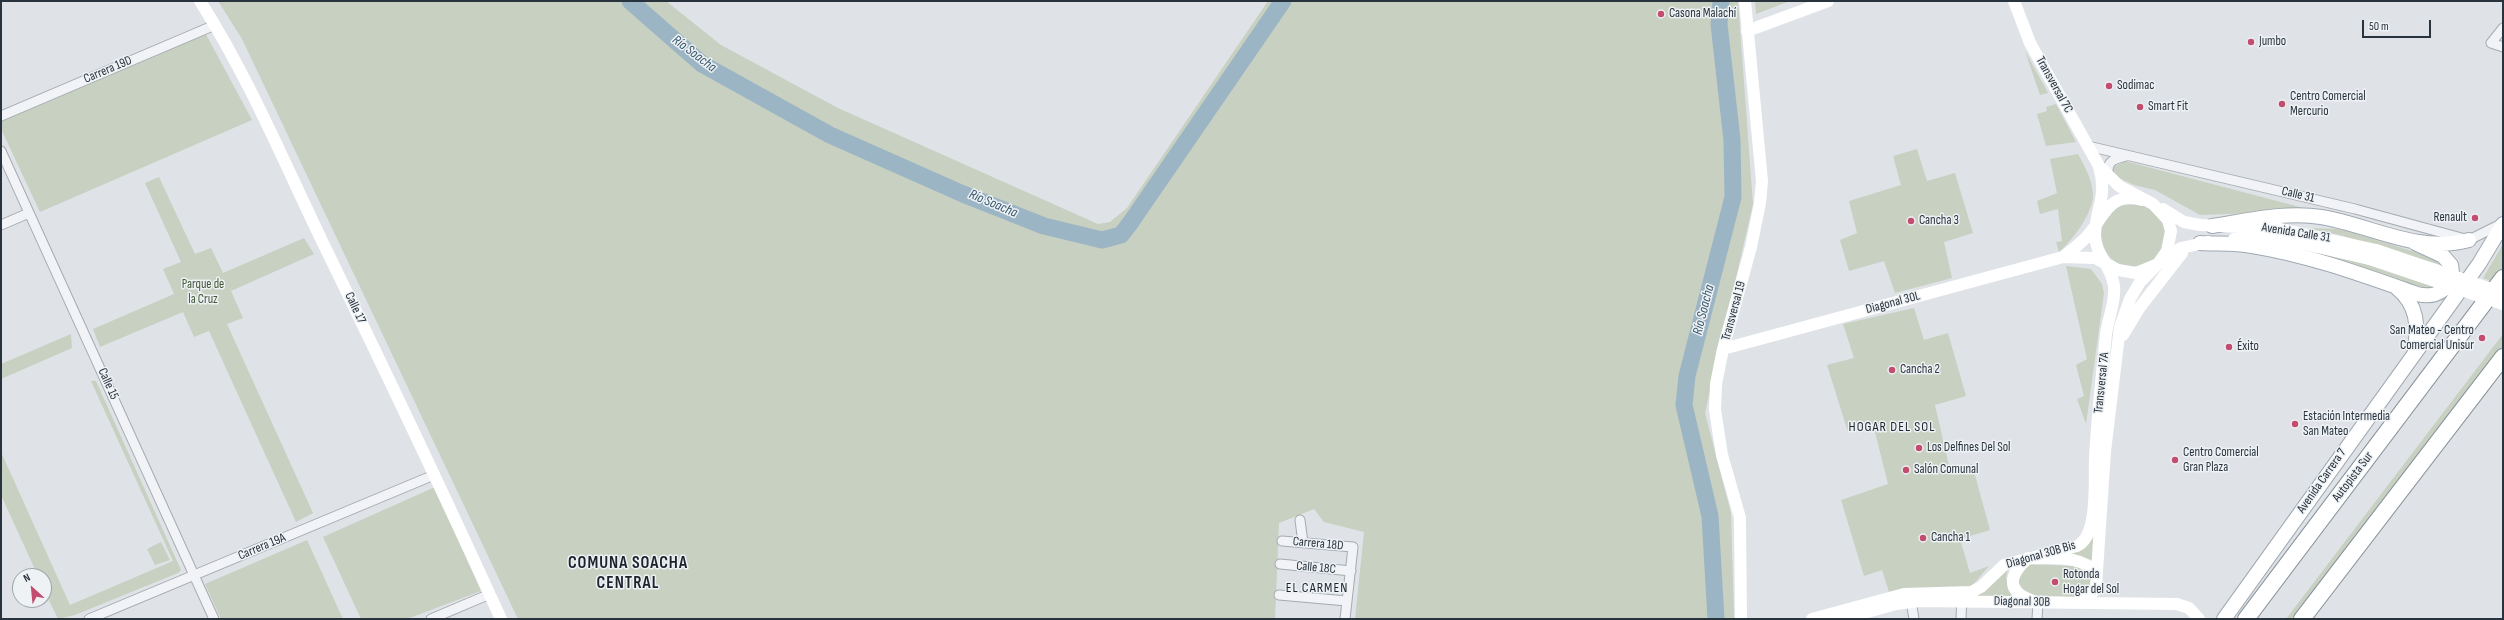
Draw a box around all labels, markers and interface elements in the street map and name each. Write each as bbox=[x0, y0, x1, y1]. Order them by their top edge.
place label: Casona Malachí bbox=[1669, 6, 1736, 22]
marker: Casona Malachí bbox=[1656, 9, 1666, 19]
scale bar bbox=[2364, 12, 2433, 38]
text: 50 m bbox=[2369, 19, 2389, 34]
water label: Río Soacha bbox=[669, 32, 719, 76]
place label: Jumbo bbox=[2259, 34, 2286, 50]
marker: Jumbo bbox=[2246, 37, 2256, 47]
street label: Carrera 19D bbox=[82, 53, 134, 87]
street label: Transversal 7C bbox=[2032, 54, 2076, 116]
place label: Sodimac bbox=[2117, 78, 2154, 94]
marker: Sodimac bbox=[2104, 81, 2114, 91]
place label: Centro Comercial Mercurio bbox=[2290, 89, 2366, 120]
place label: Smart Fit bbox=[2148, 99, 2188, 115]
marker: Centro Comercial Mercurio bbox=[2277, 99, 2287, 109]
marker: Smart Fit bbox=[2135, 102, 2145, 112]
street label: Calle 31 bbox=[2280, 184, 2316, 206]
water label: Río Soacha bbox=[966, 186, 1020, 222]
place label: Renault bbox=[2434, 210, 2467, 226]
place label: Cancha 3 bbox=[1919, 213, 1959, 229]
marker: Renault bbox=[2470, 213, 2480, 223]
marker: Cancha 3 bbox=[1906, 216, 1916, 226]
street label: Avenida Calle 31 bbox=[2261, 220, 2331, 246]
park label: Parque de la Cruz bbox=[182, 277, 224, 308]
street label: Transversal 19 bbox=[1719, 279, 1749, 343]
water label: Río Soacha bbox=[1690, 283, 1718, 337]
street label: Diagonal 30L bbox=[1864, 288, 1922, 318]
street label: Calle 17 bbox=[341, 290, 369, 326]
place label: San Mateo - Centro Comercial Unisur bbox=[2390, 323, 2474, 354]
marker: San Mateo - Centro Comercial Unisur bbox=[2477, 333, 2487, 343]
place label: Éxito bbox=[2237, 339, 2259, 355]
marker: Éxito bbox=[2224, 342, 2234, 352]
street label: Transversal 7A bbox=[2091, 352, 2113, 414]
place label: Cancha 2 bbox=[1900, 362, 1940, 378]
marker: Cancha 2 bbox=[1887, 365, 1897, 375]
street label: Calle 15 bbox=[94, 366, 122, 402]
place label: Estación Intermedia San Mateo bbox=[2303, 409, 2390, 440]
district label: HOGAR DEL SOL bbox=[1849, 419, 1935, 435]
marker: Estación Intermedia San Mateo bbox=[2290, 419, 2300, 429]
place label: Los Delfines Del Sol bbox=[1927, 440, 2011, 456]
marker: Los Delfines Del Sol bbox=[1914, 443, 1924, 453]
place label: Centro Comercial Gran Plaza bbox=[2183, 445, 2259, 476]
street label: Avenida Carrera 7 bbox=[2294, 446, 2350, 516]
street label: Autopista Sur bbox=[2329, 449, 2377, 505]
marker: Centro Comercial Gran Plaza bbox=[2170, 455, 2180, 465]
place label: Salón Comunal bbox=[1914, 462, 1978, 478]
marker: Salón Comunal bbox=[1901, 465, 1911, 475]
street label: Carrera 19A bbox=[236, 530, 288, 564]
place label: Cancha 1 bbox=[1931, 530, 1970, 546]
marker: Cancha 1 bbox=[1918, 533, 1928, 543]
street label: Carrera 18D bbox=[1292, 534, 1344, 554]
street label: Diagonal 30B Bis bbox=[2005, 538, 2077, 572]
district label: COMUNA SOACHA CENTRAL bbox=[568, 554, 688, 594]
street label: Calle 18C bbox=[1296, 558, 1336, 578]
place label: Rotonda Hogar del Sol bbox=[2063, 567, 2119, 598]
north arrow bbox=[12, 568, 52, 608]
text: N bbox=[21, 571, 32, 585]
marker: Rotonda Hogar del Sol bbox=[2050, 577, 2060, 587]
district label: EL CARMEN bbox=[1286, 580, 1348, 596]
street label: Diagonal 30B bbox=[1994, 594, 2050, 610]

